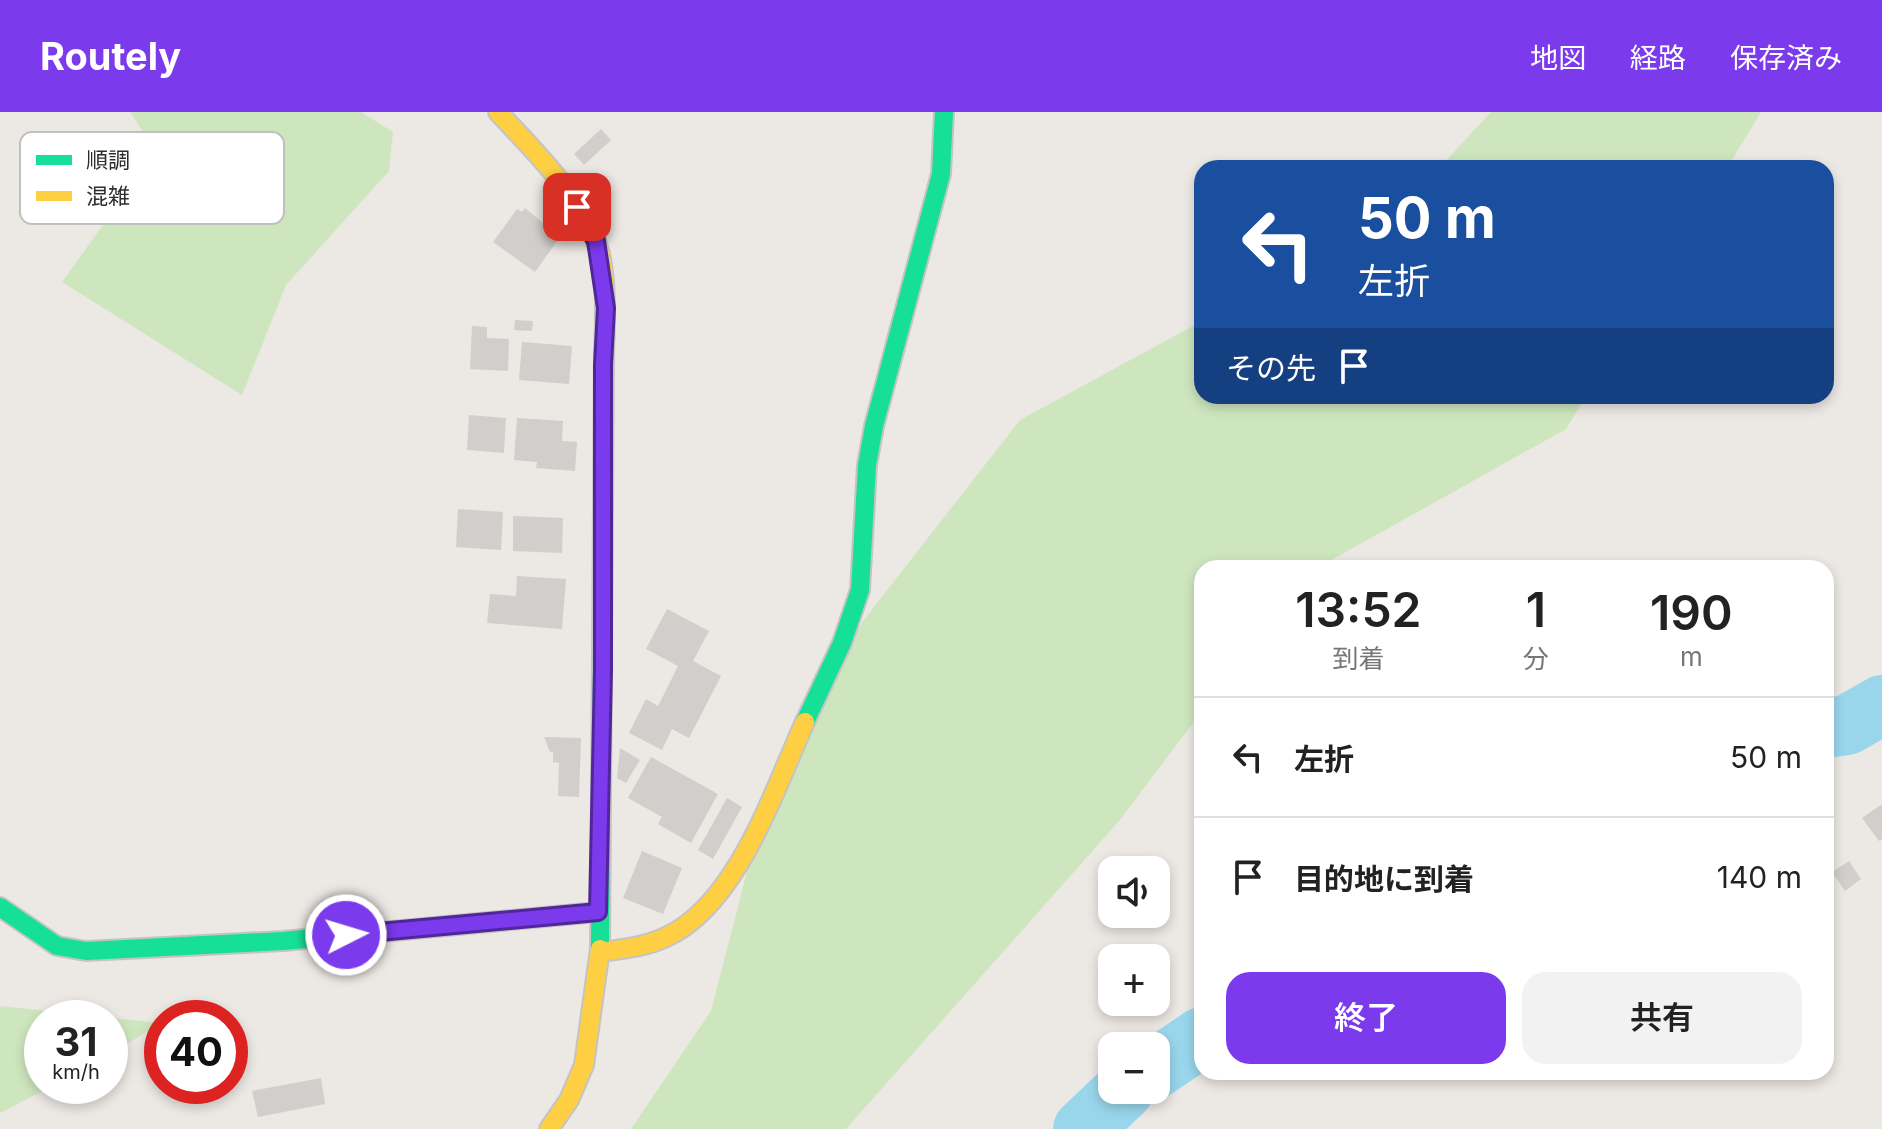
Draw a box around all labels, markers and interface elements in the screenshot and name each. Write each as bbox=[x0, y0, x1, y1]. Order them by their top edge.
text: Routely bbox=[40, 33, 181, 79]
text: 地図 bbox=[1530, 41, 1586, 75]
text: 経路 bbox=[1630, 41, 1686, 75]
text: 保存済み bbox=[1730, 41, 1842, 75]
legend bbox=[20, 132, 284, 224]
text: 順調 bbox=[86, 147, 130, 173]
pin bbox=[543, 173, 611, 241]
text: 混雑 bbox=[86, 183, 130, 209]
text: 50 m bbox=[1358, 184, 1496, 252]
icon: arrive bbox=[555, 185, 599, 229]
icon: left bbox=[1226, 192, 1330, 296]
text: 左折 bbox=[1358, 259, 1430, 303]
icon: arrive bbox=[1332, 344, 1376, 388]
text: その先 bbox=[1226, 350, 1316, 386]
text: 13:52 bbox=[1295, 580, 1422, 639]
text: 1 bbox=[1526, 580, 1546, 639]
text: 190 bbox=[1650, 583, 1733, 642]
text: m bbox=[1680, 641, 1703, 672]
text: 到着 bbox=[1332, 643, 1384, 674]
text: 分 bbox=[1523, 643, 1549, 674]
icon: left bbox=[1226, 735, 1270, 779]
text: 50 m bbox=[1730, 739, 1802, 775]
text: 左折 bbox=[1294, 741, 1354, 777]
icon: arrive bbox=[1226, 855, 1270, 899]
map controls bbox=[1098, 856, 1170, 1104]
button: sound bbox=[1098, 856, 1170, 928]
text: 140 m bbox=[1717, 859, 1802, 895]
text: 目的地に到着 bbox=[1294, 861, 1474, 897]
position arrow bbox=[304, 893, 388, 977]
button: + bbox=[1098, 944, 1170, 1016]
button: 終了 bbox=[1226, 972, 1506, 1064]
button: 共有 bbox=[1522, 972, 1802, 1064]
speed limit sign: 40 bbox=[144, 1000, 248, 1104]
text: 31 bbox=[54, 1017, 98, 1066]
button: − bbox=[1098, 1032, 1170, 1104]
text: km/h bbox=[52, 1060, 100, 1084]

